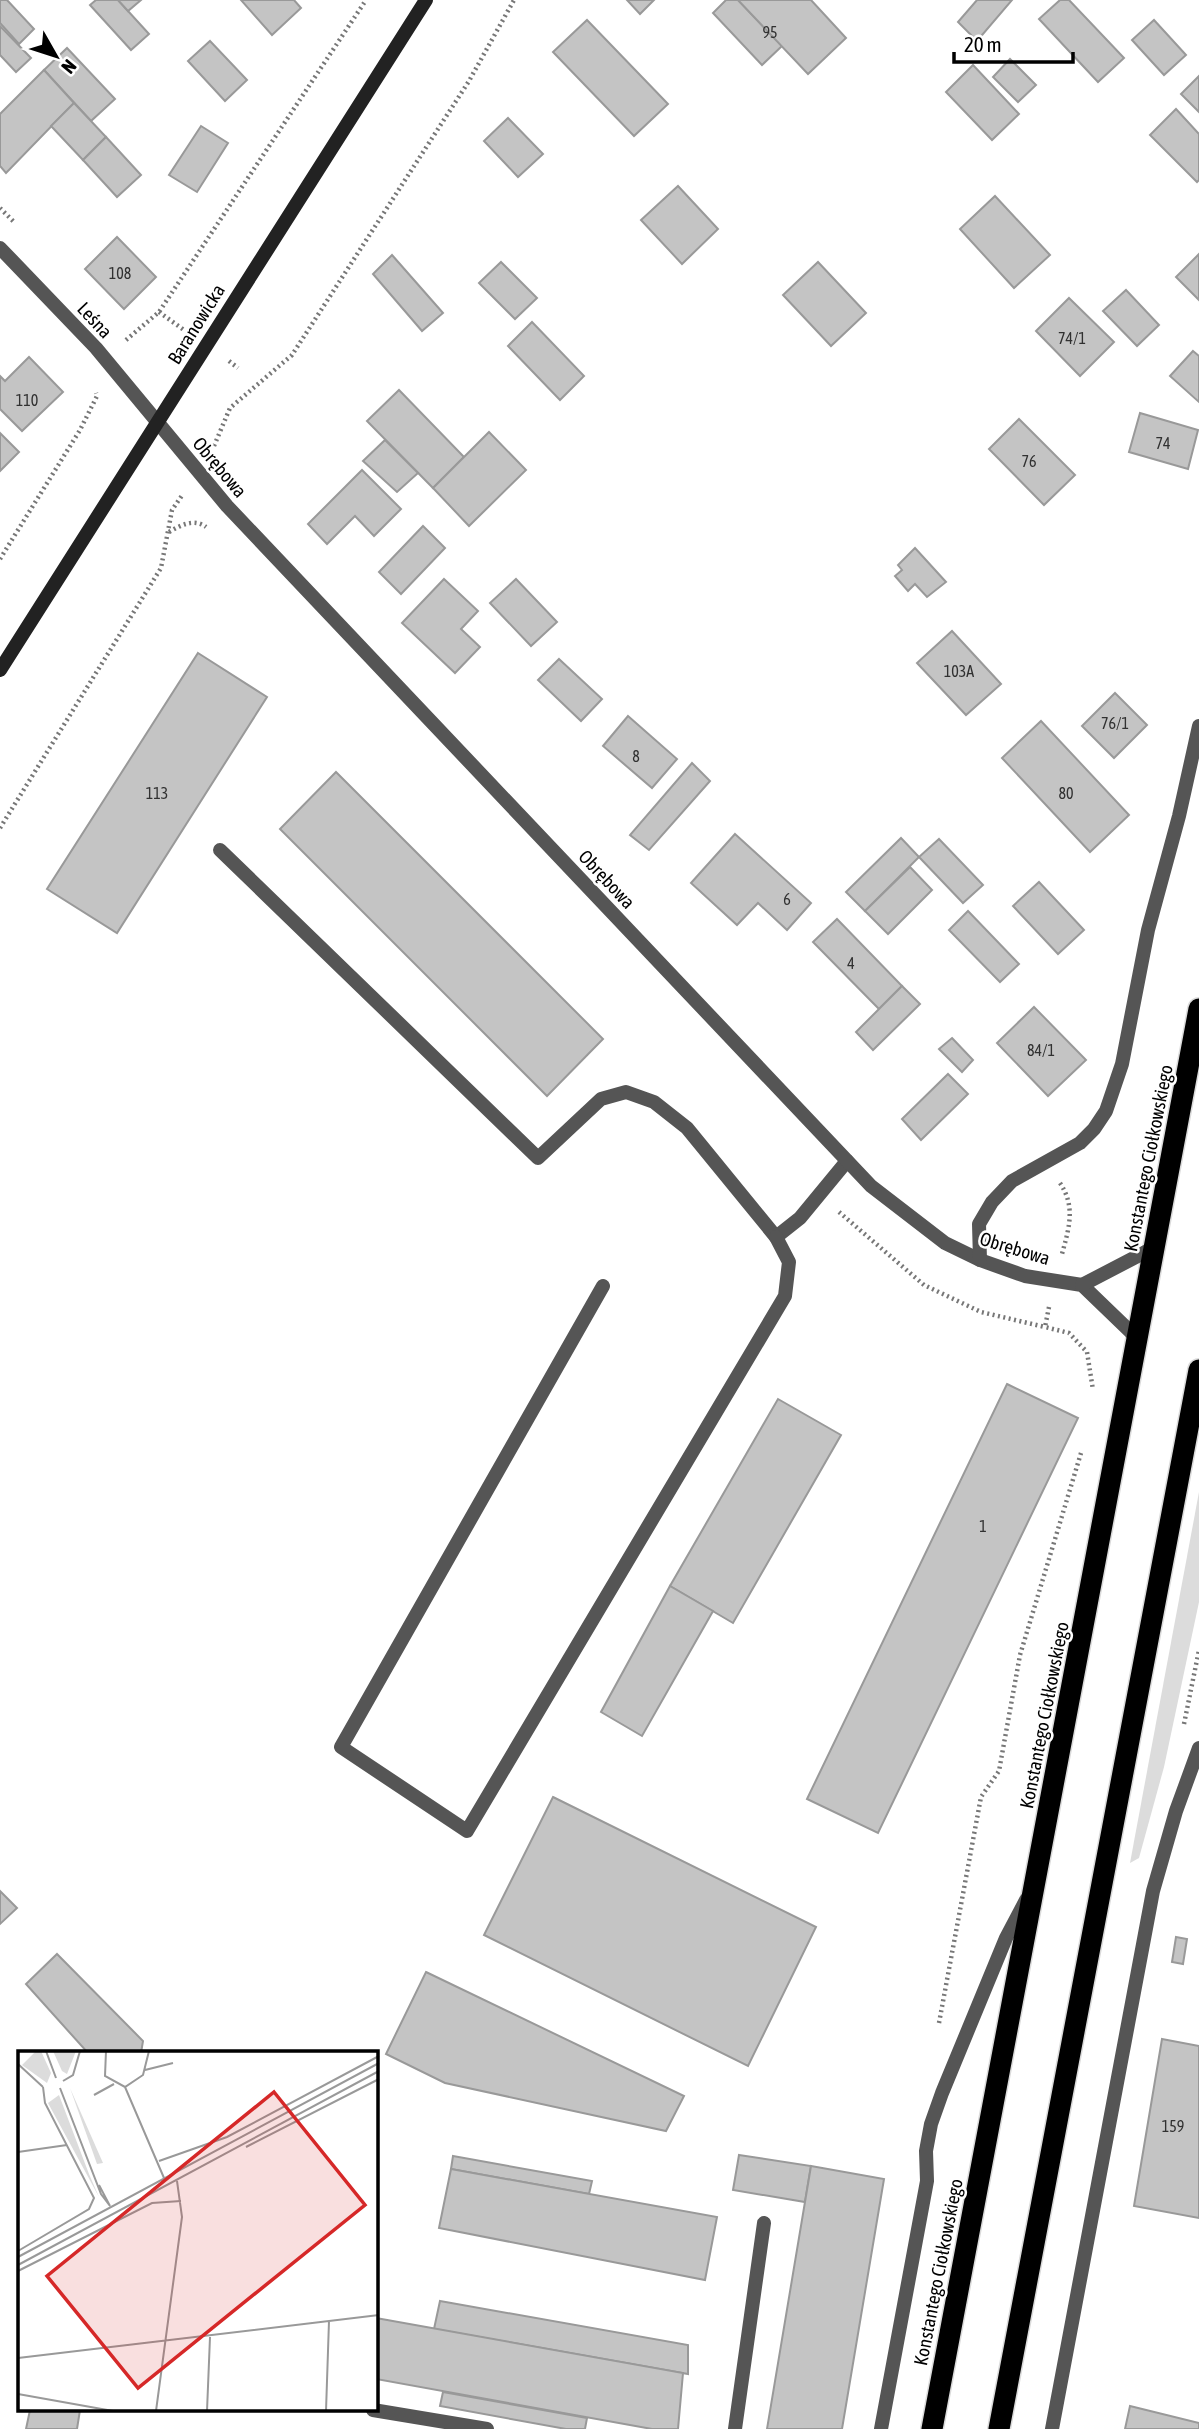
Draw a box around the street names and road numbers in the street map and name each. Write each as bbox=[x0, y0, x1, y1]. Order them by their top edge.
street label: Baranowicka bbox=[163, 280, 229, 368]
street label: Leśna bbox=[73, 298, 117, 342]
street label: Obrębowa bbox=[188, 432, 252, 502]
street label: Obrębowa bbox=[574, 845, 640, 913]
street label: Konstantego Ciołkowskiego bbox=[1119, 1063, 1177, 1253]
street label: Obrębowa bbox=[977, 1227, 1053, 1269]
street label: Konstantego Ciołkowskiego bbox=[1015, 1620, 1073, 1810]
street label: Konstantego Ciołkowskiego bbox=[909, 2177, 967, 2367]

